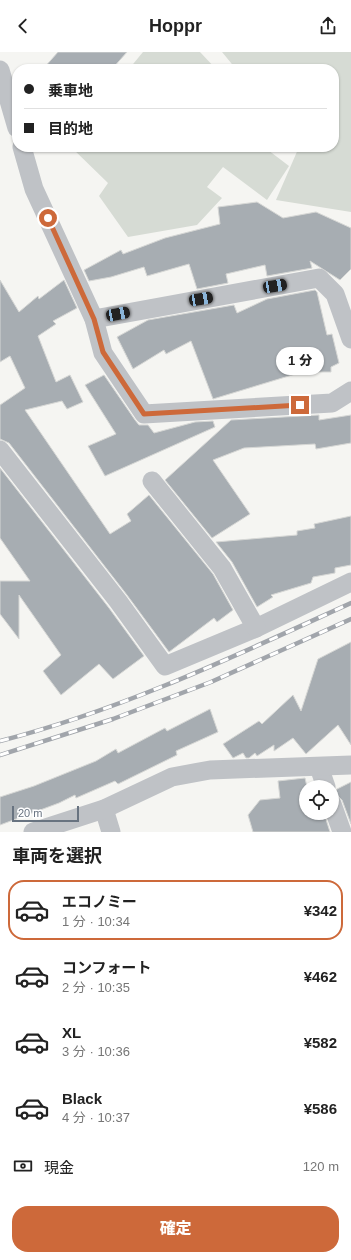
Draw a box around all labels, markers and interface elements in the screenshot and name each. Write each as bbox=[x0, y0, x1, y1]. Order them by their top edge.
icon: back bbox=[12, 15, 34, 37]
icon: share bbox=[317, 15, 339, 37]
text: Hoppr bbox=[149, 16, 202, 36]
text: 乗車地 bbox=[48, 82, 93, 99]
text: 目的地 bbox=[48, 120, 93, 137]
route start bbox=[39, 209, 57, 227]
car bbox=[262, 278, 288, 294]
car bbox=[188, 291, 214, 307]
car bbox=[105, 306, 131, 322]
callout: 1 分 bbox=[276, 347, 324, 375]
text: 1 分 bbox=[288, 353, 312, 368]
route end bbox=[291, 396, 309, 414]
map controls bbox=[299, 780, 339, 820]
button: locate bbox=[299, 780, 339, 820]
scale bar bbox=[12, 804, 79, 823]
text: 20 m bbox=[18, 807, 42, 819]
text: 車両を選択 bbox=[12, 846, 102, 866]
icon: car bbox=[14, 892, 50, 928]
text: エコノミー bbox=[62, 893, 137, 910]
text: ¥342 bbox=[304, 902, 337, 919]
text: 1 分 · 10:34 bbox=[62, 914, 130, 929]
icon: car bbox=[14, 958, 50, 994]
text: コンフォート bbox=[62, 959, 152, 976]
text: ¥462 bbox=[304, 968, 337, 985]
text: 2 分 · 10:35 bbox=[62, 980, 130, 995]
icon: car bbox=[14, 1024, 50, 1060]
text: XL bbox=[62, 1024, 81, 1041]
text: ¥582 bbox=[304, 1034, 337, 1051]
text: 3 分 · 10:36 bbox=[62, 1044, 130, 1059]
icon: car bbox=[14, 1090, 50, 1126]
text: Black bbox=[62, 1090, 102, 1107]
text: ¥586 bbox=[304, 1100, 337, 1117]
text: 4 分 · 10:37 bbox=[62, 1110, 130, 1125]
icon: cash bbox=[12, 1155, 34, 1177]
text: 現金 bbox=[44, 1159, 74, 1176]
text: 120 m bbox=[303, 1159, 339, 1174]
button: 確定 bbox=[12, 1206, 339, 1252]

